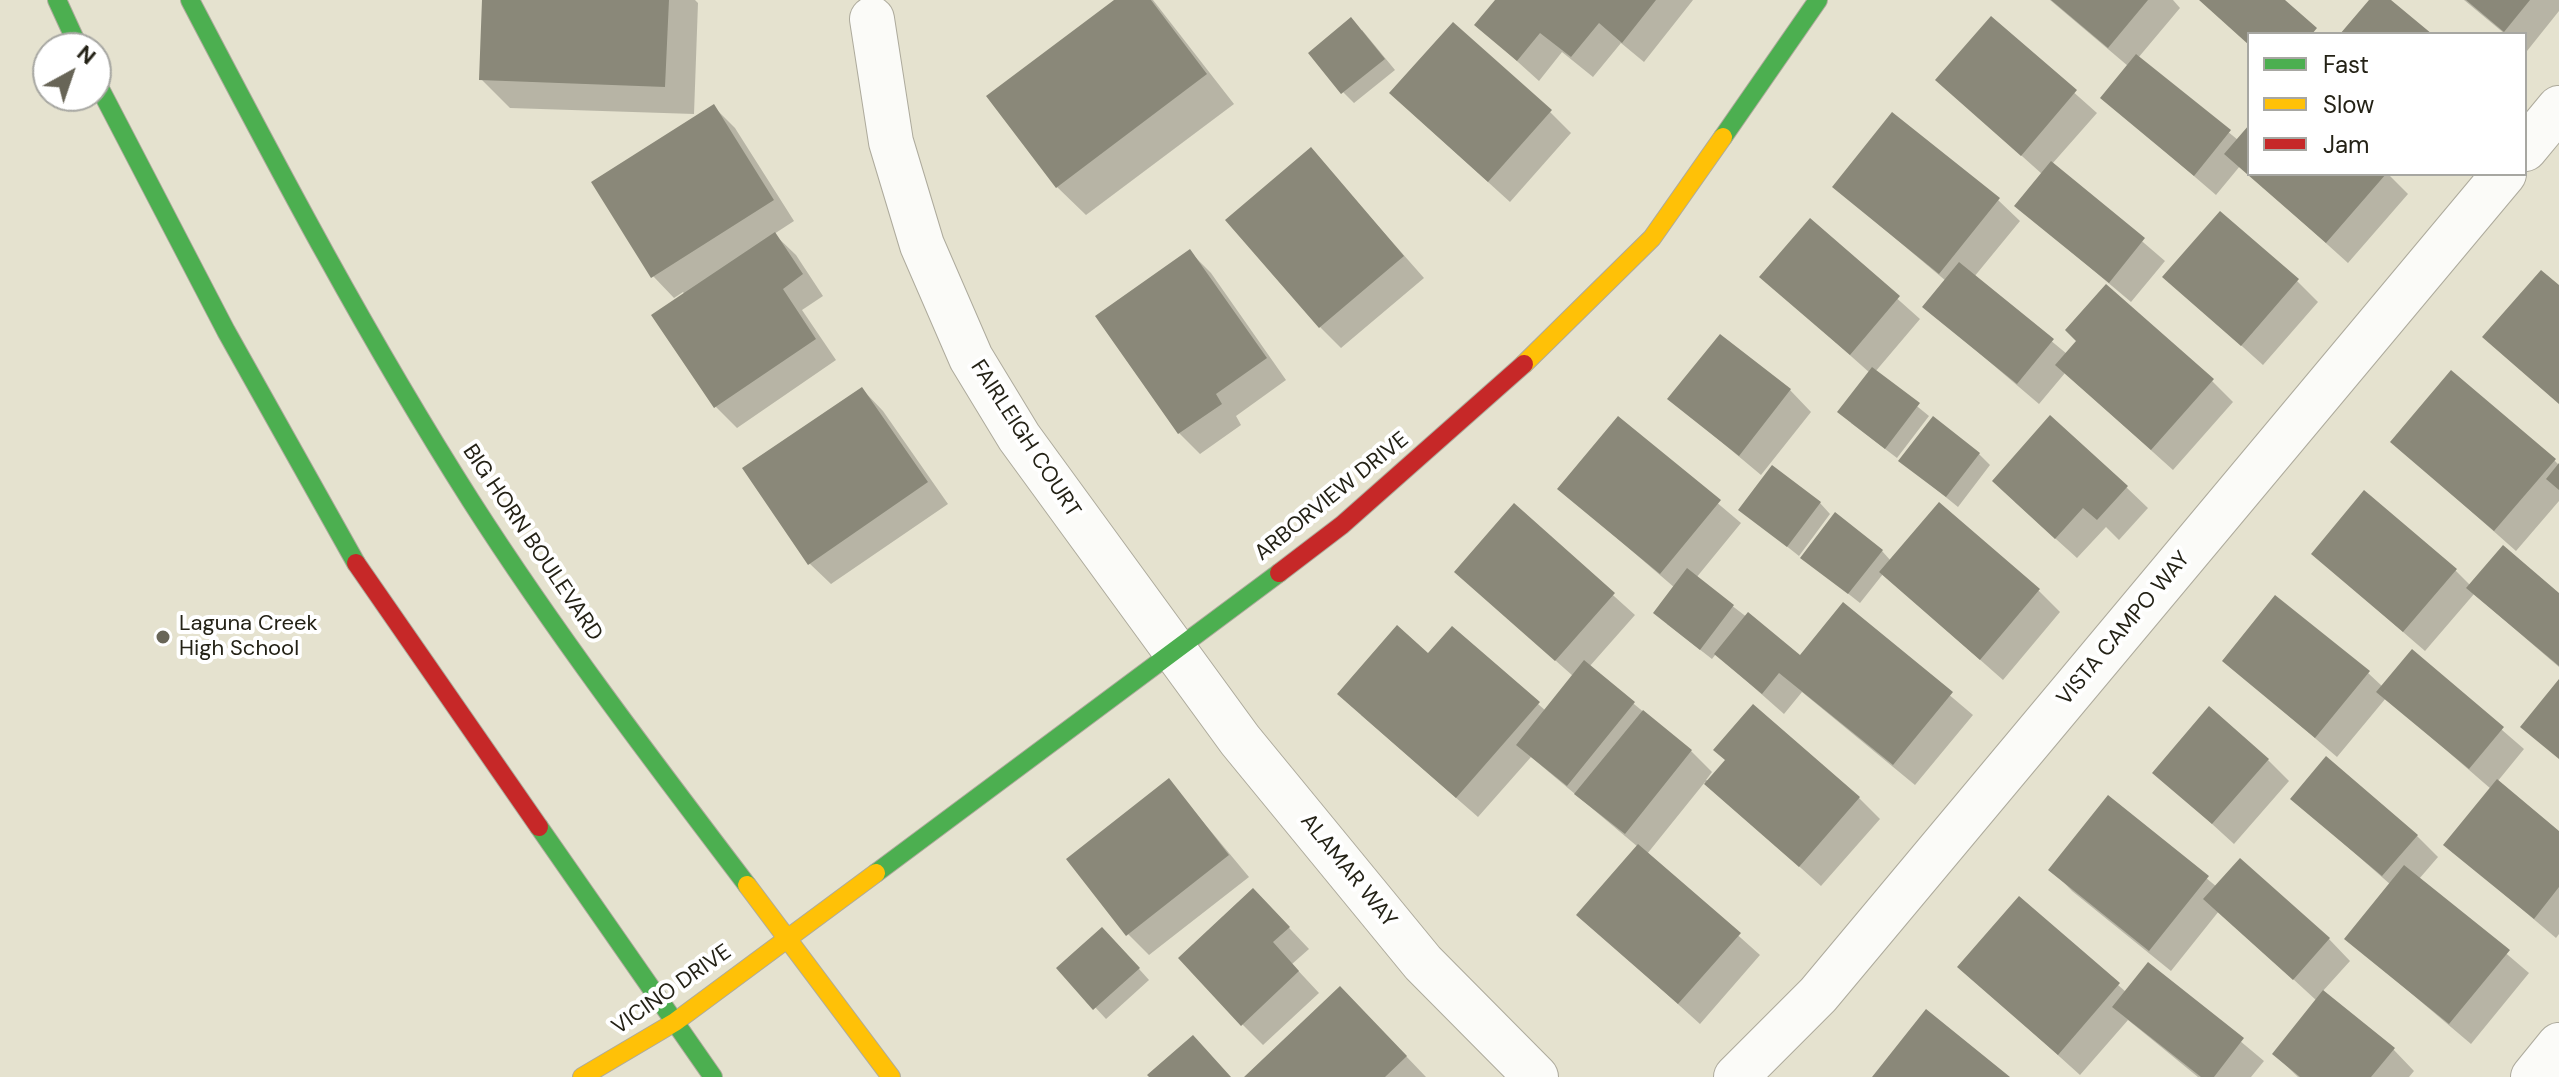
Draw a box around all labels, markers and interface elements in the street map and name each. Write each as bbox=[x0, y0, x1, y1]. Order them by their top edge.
north arrow bbox=[32, 32, 112, 112]
legend bbox=[2247, 32, 2527, 176]
text: N bbox=[71, 38, 102, 71]
text: Fast bbox=[2323, 49, 2369, 80]
text: Slow bbox=[2323, 89, 2374, 120]
text: Jam bbox=[2323, 129, 2369, 160]
street label: FAIRLEIGH COURT bbox=[964, 355, 1086, 523]
street label: ARBORVIEW DRIVE bbox=[1250, 427, 1414, 567]
street label: BIG HORN BOULEVARD bbox=[456, 440, 608, 646]
street label: VISTA CAMPO WAY bbox=[2052, 547, 2196, 711]
place label: Laguna Creek High School bbox=[179, 611, 317, 662]
marker: Laguna Creek High School bbox=[154, 628, 172, 646]
street label: ALAMAR WAY bbox=[1294, 809, 1402, 933]
street label: VICINO DRIVE bbox=[607, 939, 737, 1041]

